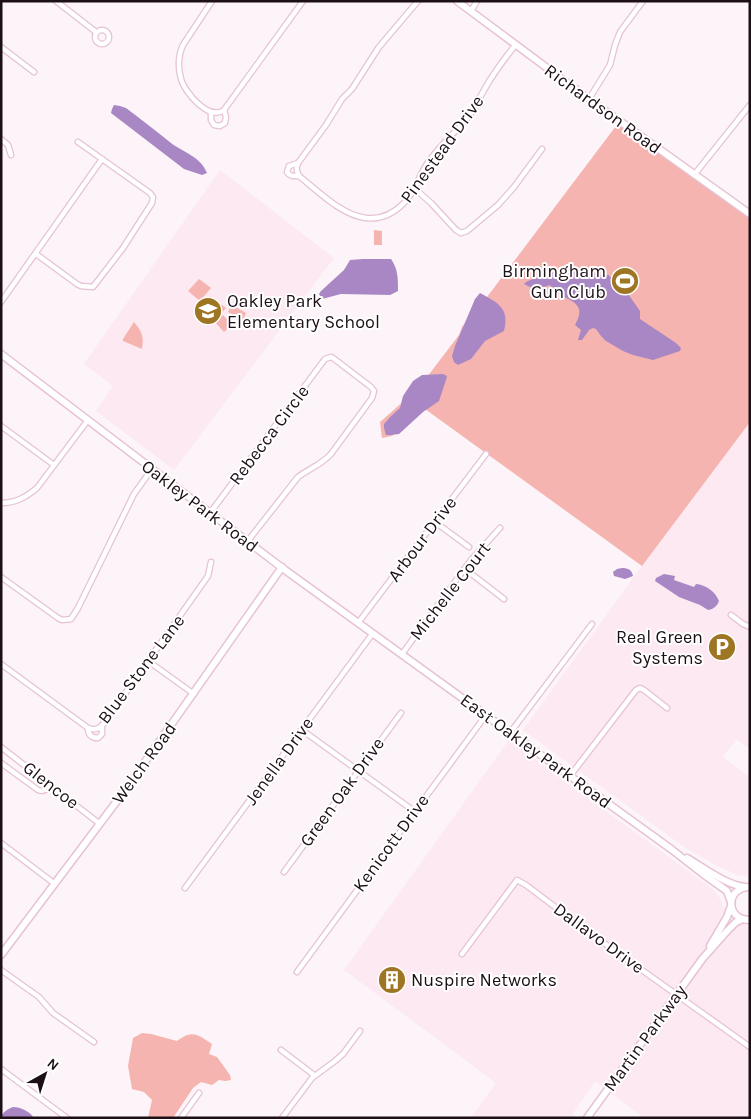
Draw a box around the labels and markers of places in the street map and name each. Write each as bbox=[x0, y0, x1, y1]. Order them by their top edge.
place label: Birmingham Gun Club bbox=[502, 260, 606, 303]
sports icon: Birmingham Gun Club bbox=[610, 266, 640, 296]
place label: Oakley Park Elementary School bbox=[227, 290, 380, 333]
school or university icon: Oakley Park Elementary School bbox=[193, 296, 223, 326]
place label: Real Green Systems bbox=[616, 626, 703, 669]
parking icon: Real Green Systems bbox=[707, 632, 737, 662]
building icon: Nuspire Networks bbox=[377, 965, 407, 995]
place label: Nuspire Networks bbox=[411, 969, 557, 991]

